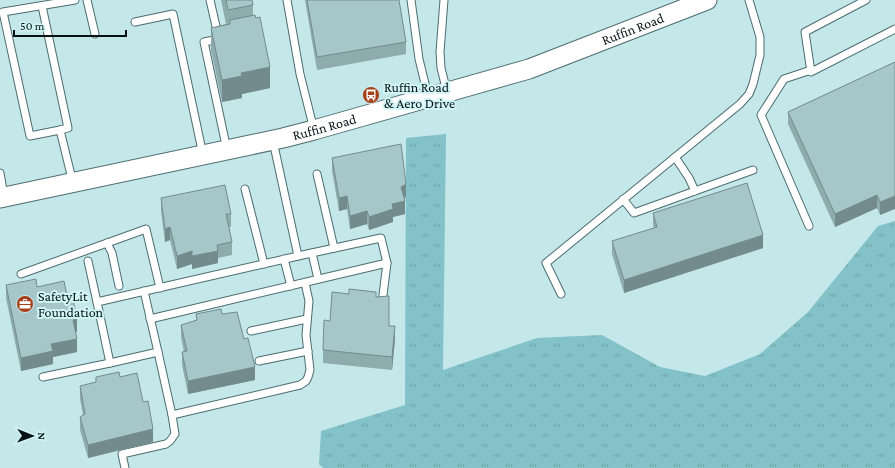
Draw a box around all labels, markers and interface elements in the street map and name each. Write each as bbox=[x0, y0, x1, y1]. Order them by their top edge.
street label: Ruffin Road bbox=[599, 9, 667, 48]
scale bar bbox=[14, 12, 126, 38]
text: 50 m bbox=[20, 19, 45, 33]
place label: Ruffin Road & Aero Drive bbox=[384, 79, 455, 111]
bus stop icon: Ruffin Road & Aero Drive bbox=[361, 85, 381, 105]
street label: Ruffin Road bbox=[291, 110, 358, 143]
place label: SafetyLit Foundation bbox=[38, 288, 104, 320]
office icon: SafetyLit Foundation bbox=[15, 294, 35, 314]
north arrow bbox=[12, 416, 52, 456]
text: N bbox=[36, 432, 48, 441]

